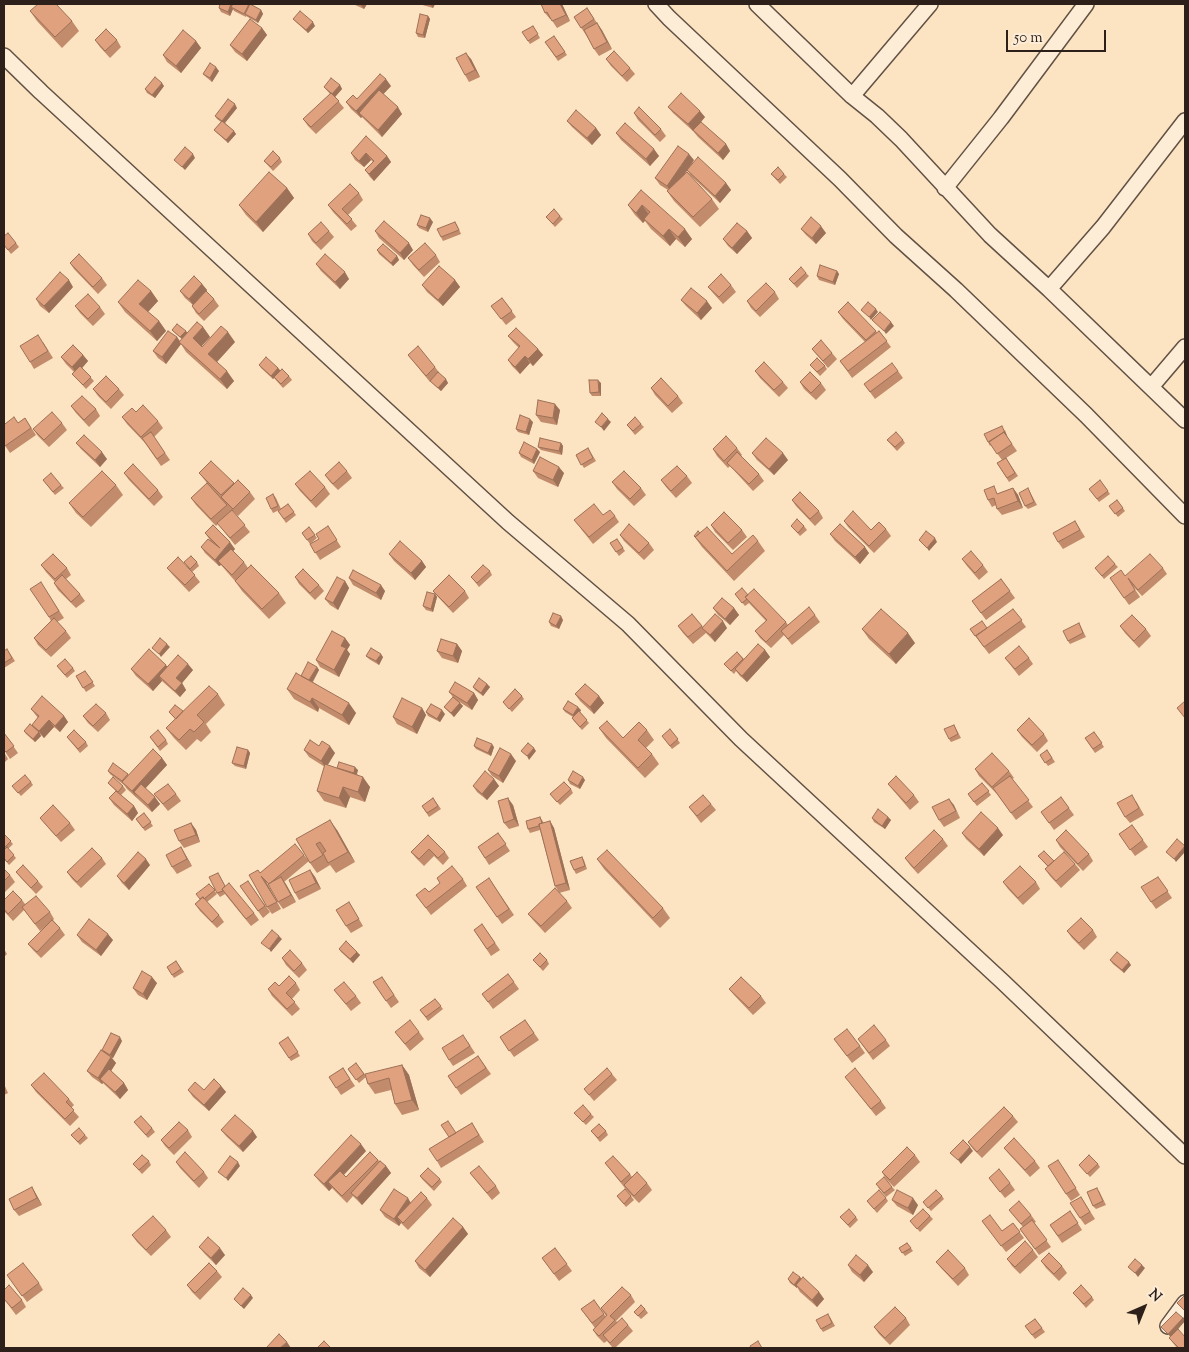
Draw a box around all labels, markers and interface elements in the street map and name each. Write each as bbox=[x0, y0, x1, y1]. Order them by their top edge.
scale bar bbox=[1009, 20, 1109, 52]
text: 50 m bbox=[1014, 28, 1043, 49]
north arrow bbox=[1119, 1282, 1169, 1332]
text: N bbox=[1143, 1285, 1165, 1307]

